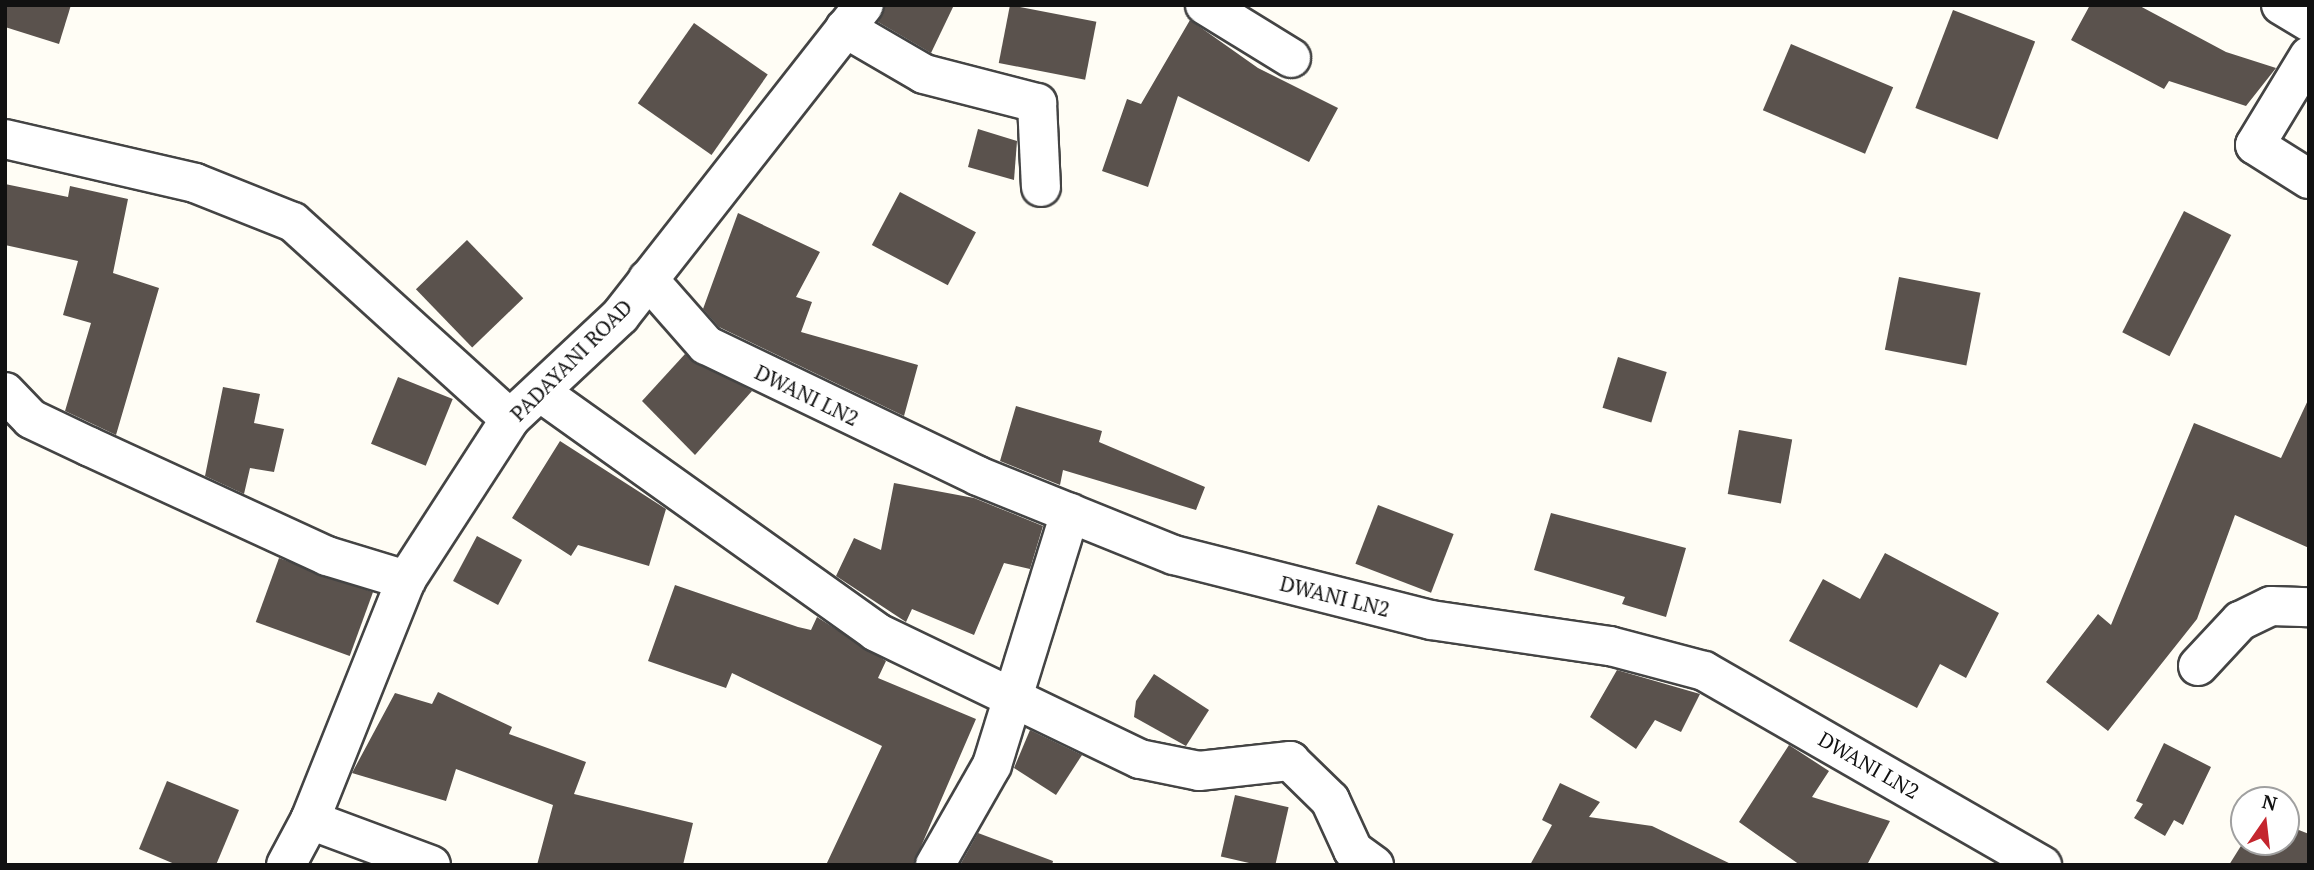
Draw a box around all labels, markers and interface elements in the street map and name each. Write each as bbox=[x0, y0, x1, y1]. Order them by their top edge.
street label: PADAYANI ROAD bbox=[505, 294, 637, 426]
street label: DWANI LN2 bbox=[751, 359, 863, 431]
street label: DWANI LN2 bbox=[1278, 570, 1392, 622]
street label: DWANI LN2 bbox=[1814, 726, 1924, 804]
north arrow bbox=[2230, 786, 2300, 856]
text: N bbox=[2260, 788, 2280, 816]

